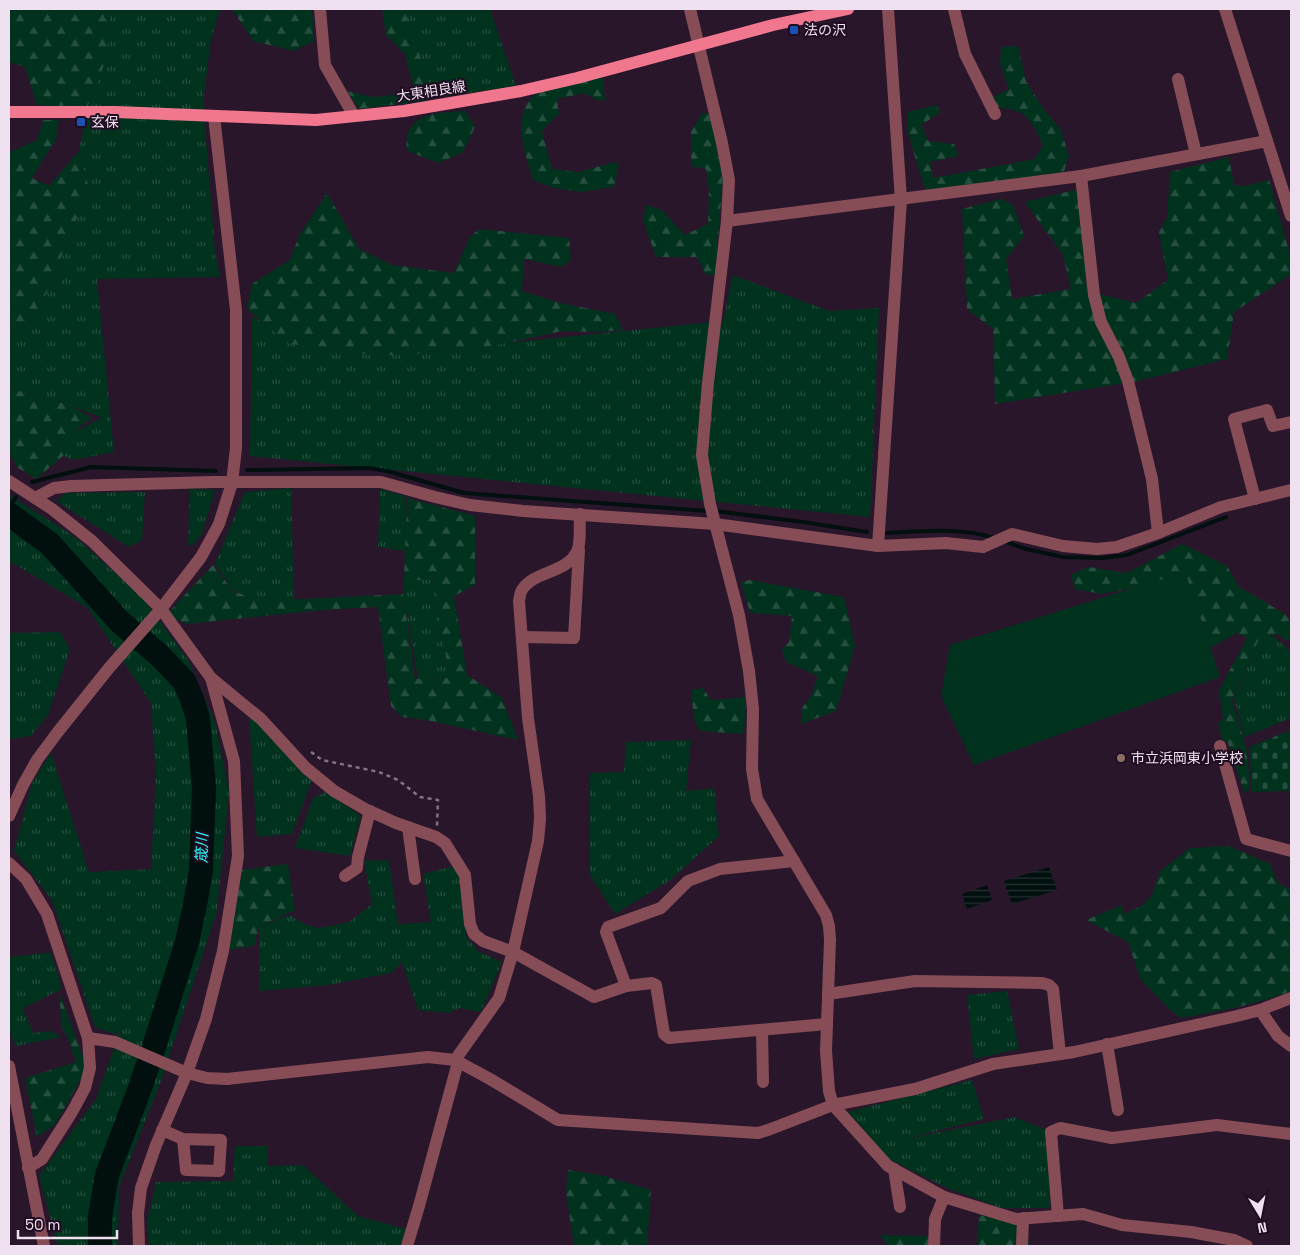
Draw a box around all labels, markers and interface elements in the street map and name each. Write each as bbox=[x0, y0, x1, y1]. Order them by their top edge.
place label: 法の沢 bbox=[804, 21, 846, 39]
marker: 法の沢 bbox=[788, 24, 800, 36]
street label: 大東相良線 bbox=[395, 77, 467, 105]
place label: 玄保 bbox=[91, 113, 119, 131]
marker: 玄保 bbox=[75, 116, 87, 128]
place label: 市立浜岡東小学校 bbox=[1131, 749, 1243, 767]
marker: 市立浜岡東小学校 bbox=[1115, 752, 1127, 764]
water label: 筬川 bbox=[191, 831, 212, 863]
north arrow bbox=[1235, 1190, 1285, 1240]
scale bar bbox=[18, 1208, 116, 1240]
text: 50 m bbox=[25, 1215, 60, 1234]
text: N bbox=[1256, 1218, 1268, 1237]

